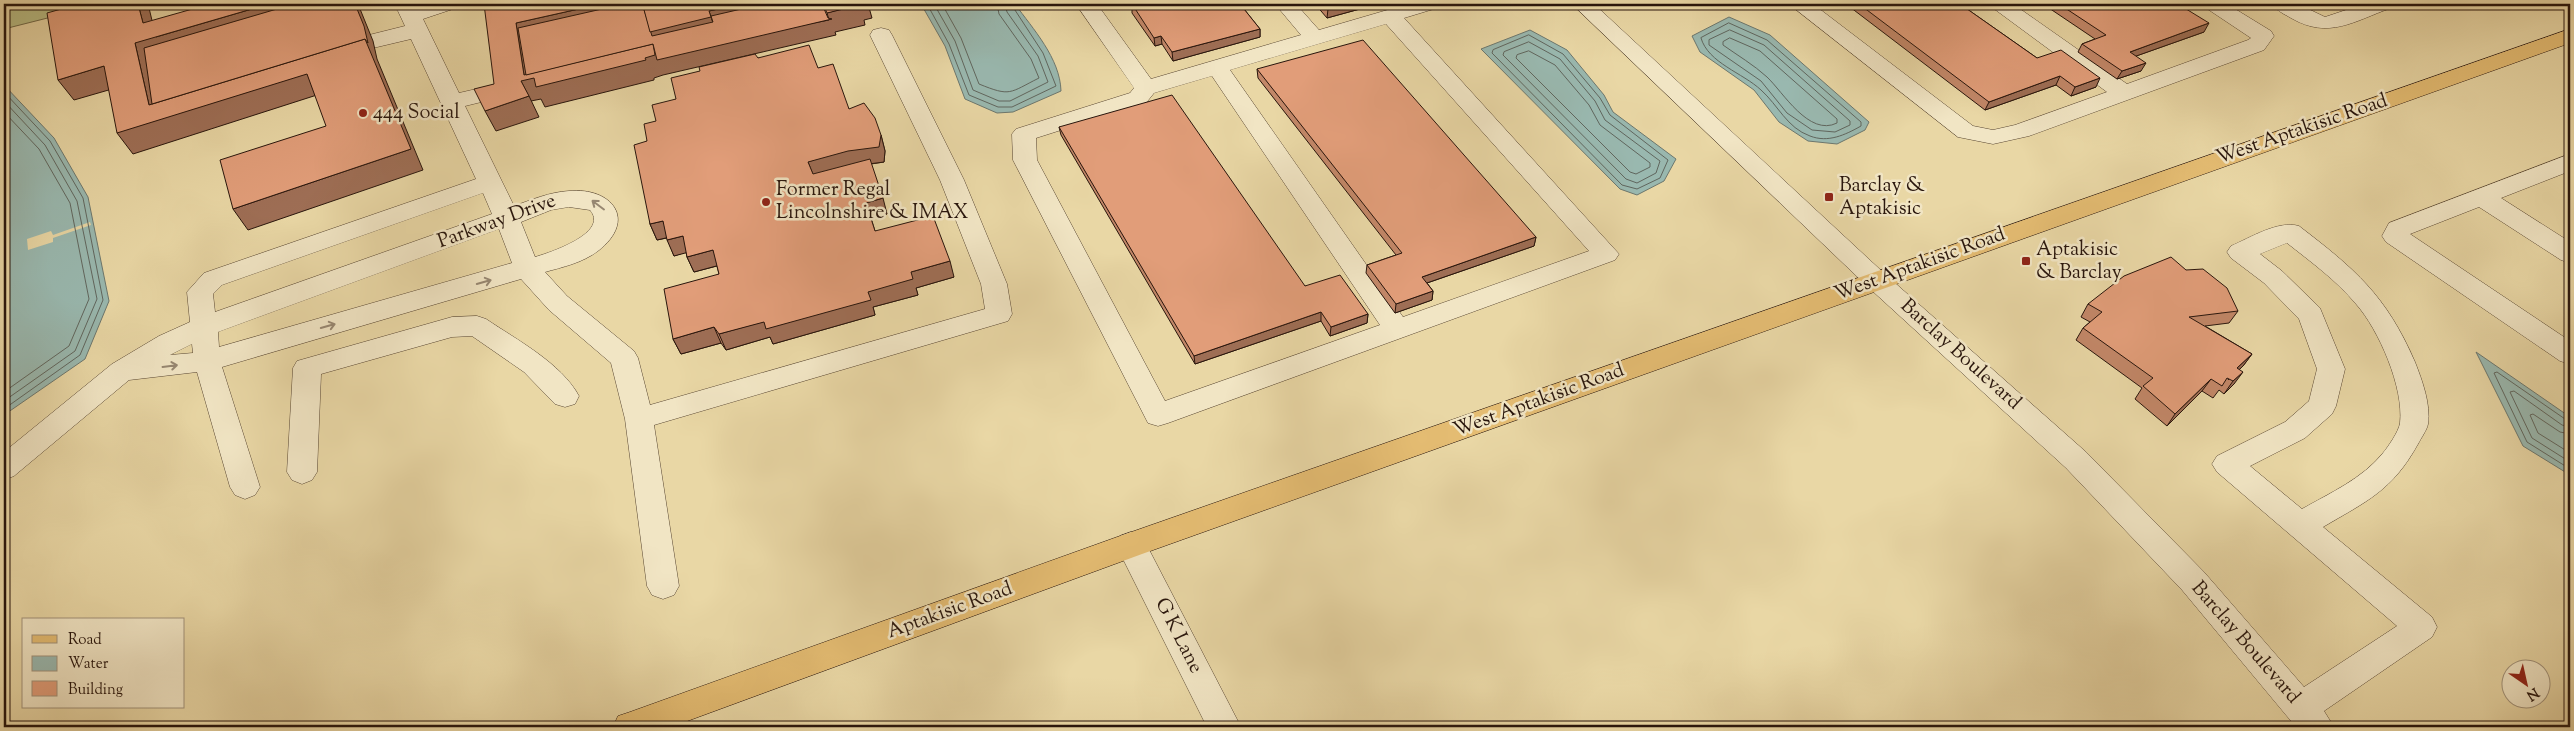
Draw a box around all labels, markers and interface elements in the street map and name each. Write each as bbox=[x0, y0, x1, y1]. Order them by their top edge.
street label: West Aptakisic Road bbox=[2212, 87, 2392, 173]
place label: 444 Social bbox=[373, 99, 460, 128]
marker: 444 Social bbox=[357, 107, 369, 119]
place label: Barclay & Aptakisic bbox=[1839, 172, 1925, 224]
place label: Former Regal Lincolnshire & IMAX bbox=[776, 176, 968, 228]
street label: Parkway Drive bbox=[434, 187, 560, 257]
marker: Barclay & Aptakisic bbox=[1823, 191, 1835, 203]
marker: Former Regal Lincolnshire & IMAX bbox=[760, 196, 772, 208]
one-way arrow bbox=[591, 200, 605, 210]
street label: West Aptakisic Road bbox=[1831, 221, 2009, 309]
place label: Aptakisic & Barclay bbox=[2036, 236, 2122, 288]
marker: Aptakisic & Barclay bbox=[2020, 255, 2032, 267]
one-way arrow bbox=[476, 276, 492, 286]
street label: Barclay Boulevard bbox=[1893, 293, 2027, 417]
one-way arrow bbox=[319, 321, 335, 331]
street label: West Aptakisic Road bbox=[1450, 357, 1628, 445]
one-way arrow bbox=[162, 361, 178, 371]
street label: Aptakisic Road bbox=[883, 575, 1017, 647]
street label: Barclay Boulevard bbox=[2183, 575, 2307, 711]
street label: G K Lane bbox=[1147, 593, 1209, 679]
legend bbox=[22, 618, 185, 708]
text: Road bbox=[68, 630, 102, 651]
text: Water bbox=[68, 654, 109, 675]
north arrow bbox=[2502, 658, 2552, 708]
text: Building bbox=[68, 680, 123, 701]
text: N bbox=[2522, 682, 2542, 705]

